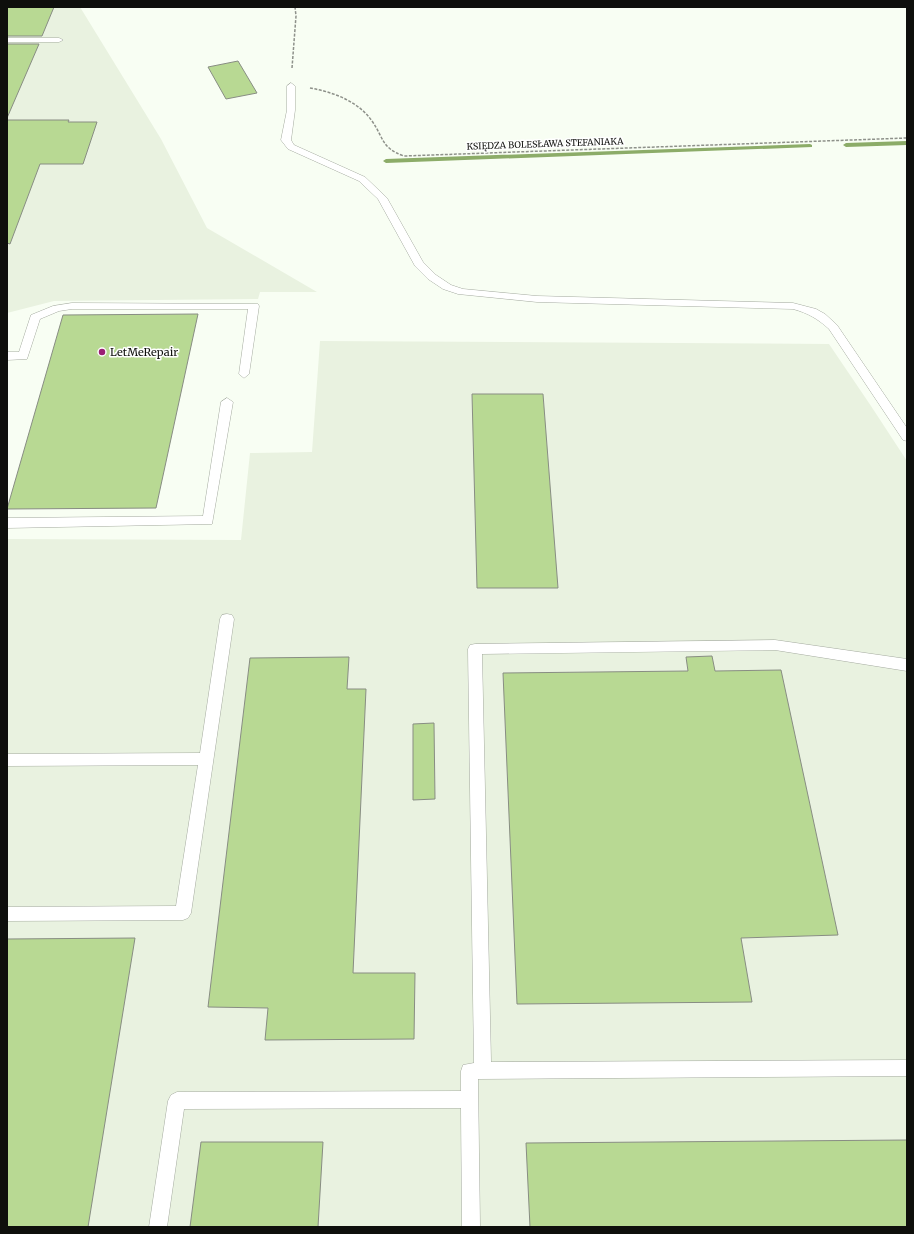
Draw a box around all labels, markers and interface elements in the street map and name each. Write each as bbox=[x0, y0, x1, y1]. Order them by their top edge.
street label: KSIĘDZA BOLESŁAWA STEFANIAKA bbox=[466, 135, 624, 152]
place label: LetMeRepair bbox=[110, 345, 178, 359]
marker: LetMeRepair bbox=[97, 347, 107, 357]

